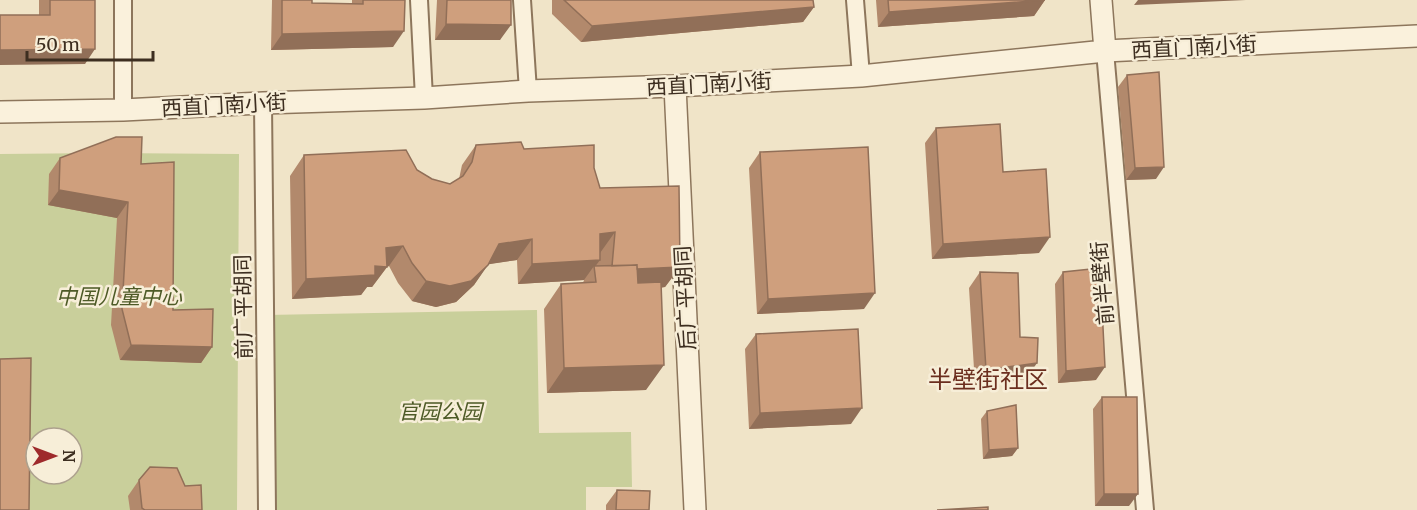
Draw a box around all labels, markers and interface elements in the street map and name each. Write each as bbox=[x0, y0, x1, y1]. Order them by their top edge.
scale bar bbox=[27, 24, 153, 62]
street label: 西直门南小街 bbox=[1130, 30, 1258, 64]
text: 50 m bbox=[36, 33, 80, 56]
street label: 西直门南小街 bbox=[645, 67, 773, 101]
street label: 西直门南小街 bbox=[160, 88, 288, 122]
street label: 前半壁街 bbox=[1085, 240, 1119, 326]
street label: 后广平胡同 bbox=[669, 245, 701, 351]
street label: 前广平胡同 bbox=[229, 254, 257, 360]
park label: 中国儿童中心 bbox=[56, 283, 183, 310]
district label: 半壁街社区 bbox=[928, 364, 1048, 395]
park label: 官园公园 bbox=[398, 398, 485, 425]
north arrow bbox=[24, 426, 84, 486]
text: N bbox=[59, 450, 79, 463]

